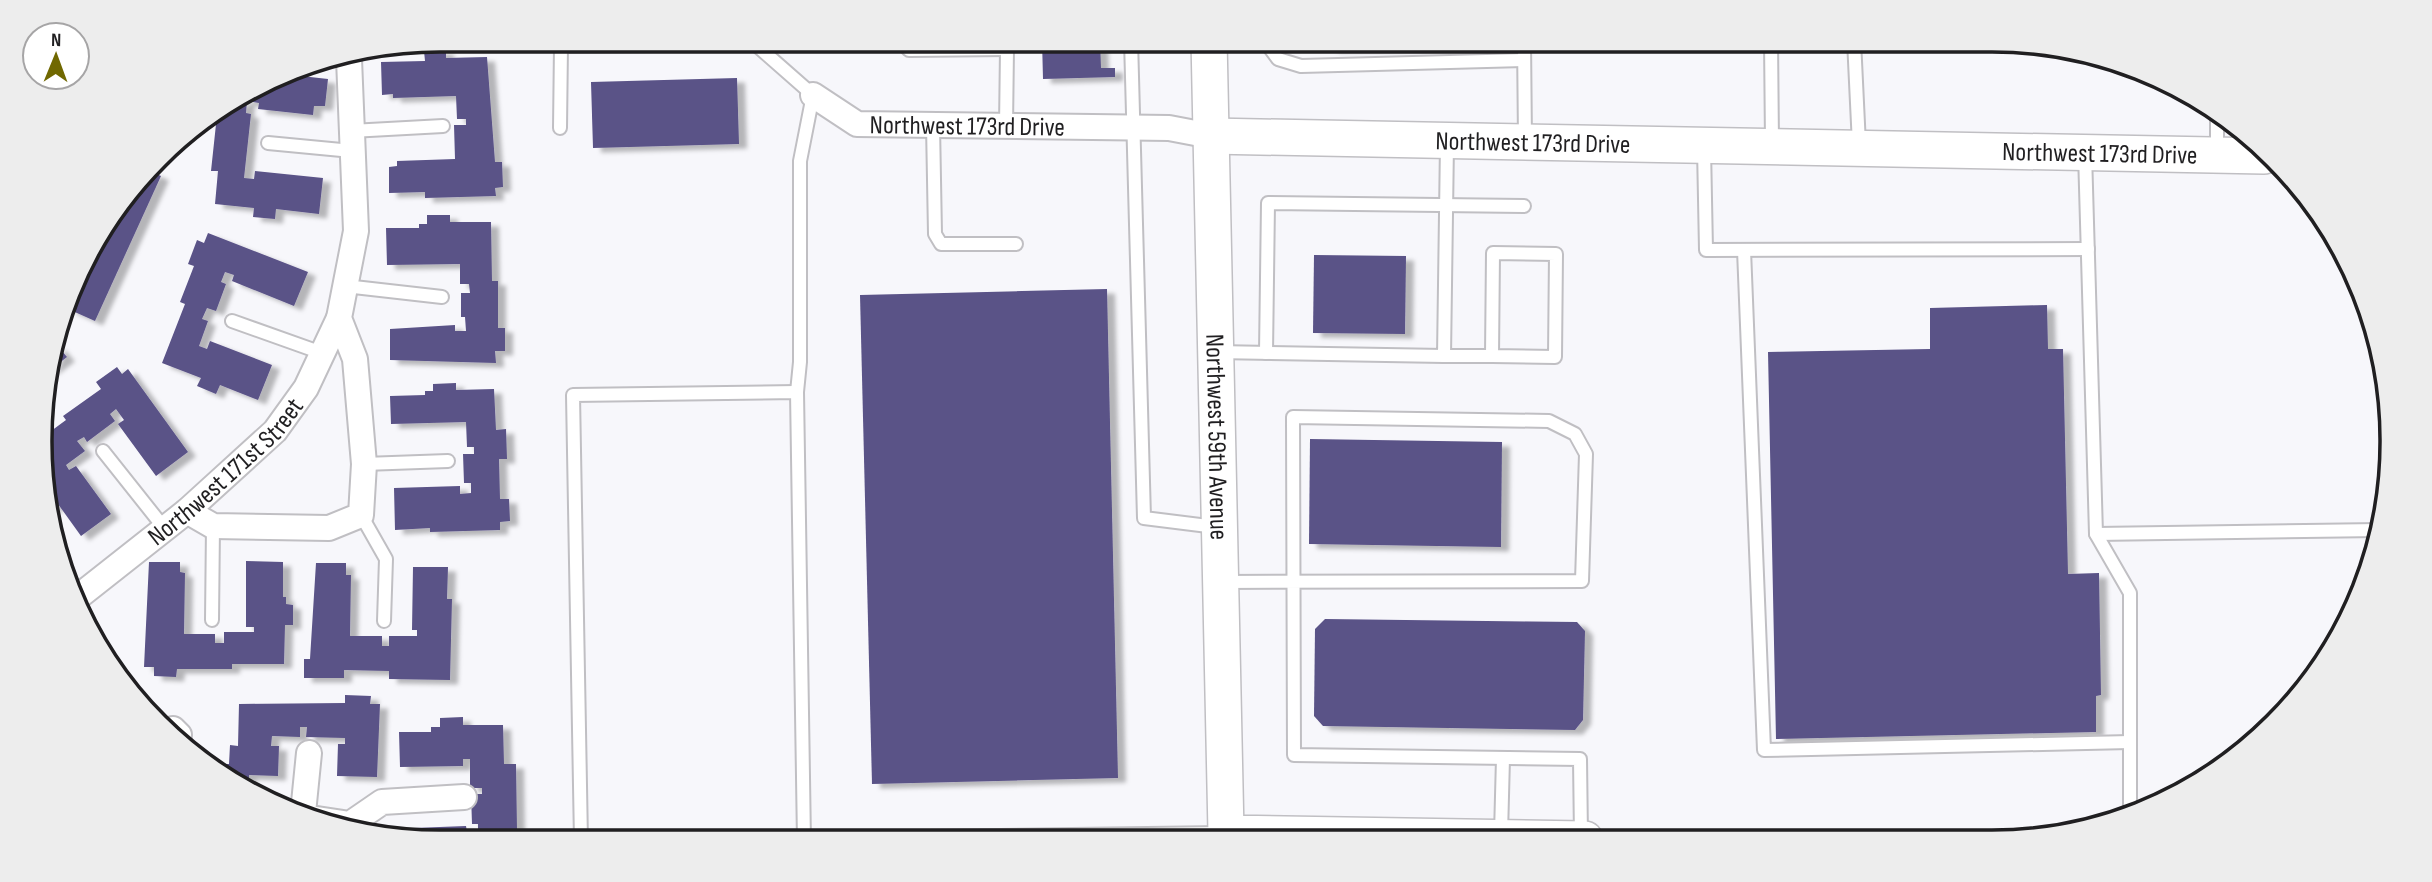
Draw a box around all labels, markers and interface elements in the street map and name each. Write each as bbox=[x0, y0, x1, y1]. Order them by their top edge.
north arrow bbox=[21, 21, 91, 91]
text: N bbox=[51, 29, 62, 52]
street label: Northwest 173rd Drive bbox=[870, 110, 1065, 144]
street label: Northwest 173rd Drive bbox=[1435, 126, 1631, 161]
street label: Northwest 173rd Drive bbox=[2002, 137, 2198, 172]
street label: Northwest 59th Avenue bbox=[1198, 334, 1234, 540]
street label: Northwest 171st Street bbox=[142, 392, 311, 553]

